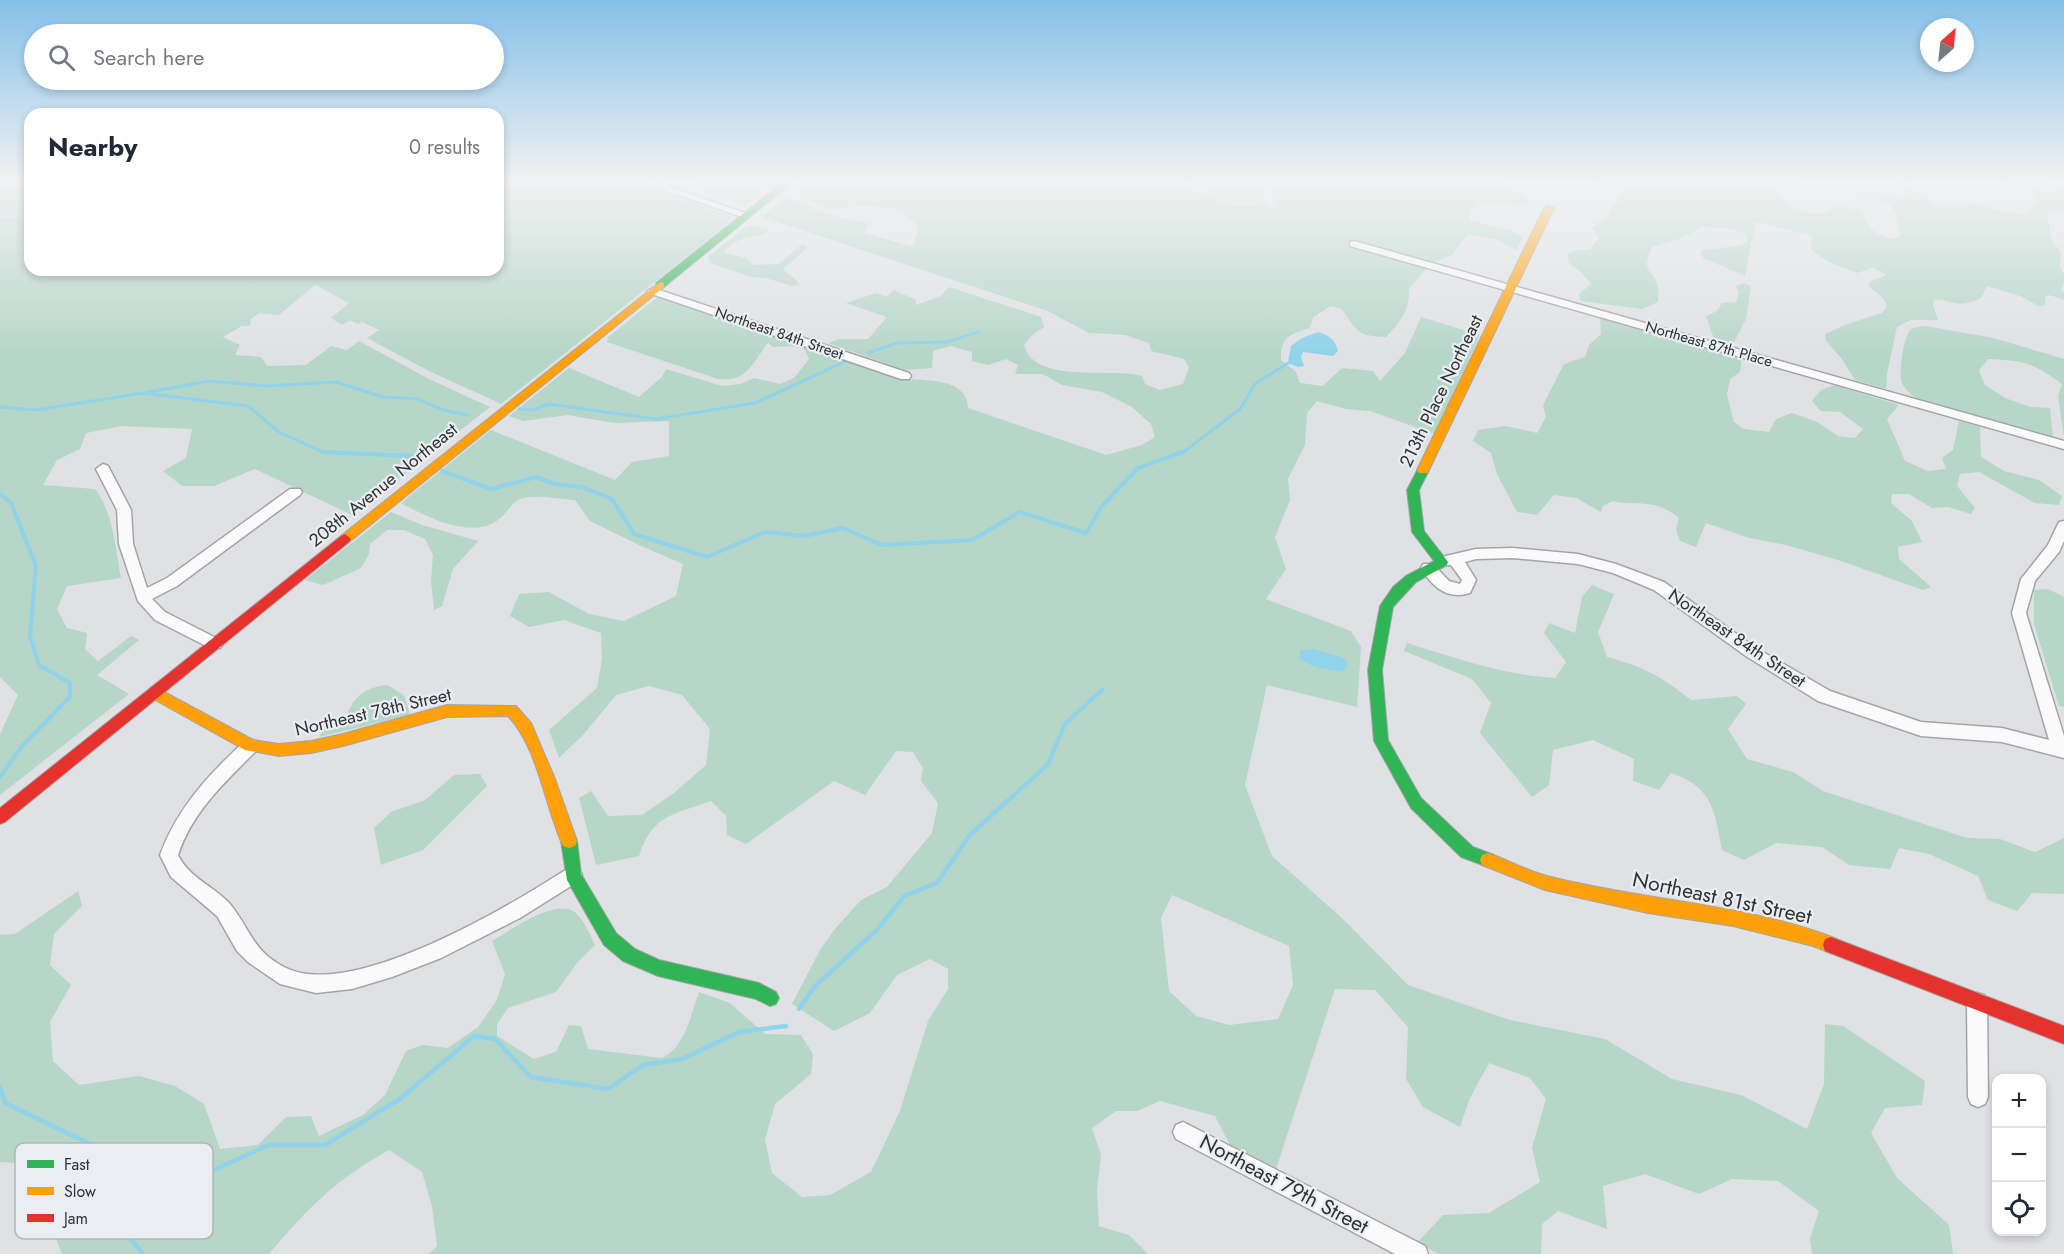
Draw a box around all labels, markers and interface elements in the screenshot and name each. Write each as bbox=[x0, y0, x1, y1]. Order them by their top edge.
north arrow bbox=[1920, 18, 1974, 72]
search box bbox=[24, 24, 504, 90]
icon: search bbox=[45, 41, 78, 74]
text: Search here bbox=[93, 41, 204, 73]
text: Nearby bbox=[48, 128, 137, 166]
text: 0 results bbox=[409, 133, 480, 162]
street label: Northeast 84th Street bbox=[712, 301, 846, 365]
street label: 213th Place Northeast bbox=[1393, 310, 1489, 472]
street label: Northeast 87th Place bbox=[1643, 315, 1775, 373]
street label: 208th Avenue Northeast bbox=[303, 416, 463, 553]
street label: Northeast 84th Street bbox=[1663, 582, 1812, 694]
street label: Northeast 78th Street bbox=[292, 681, 455, 743]
street label: Northeast 81st Street bbox=[1630, 864, 1814, 932]
map controls bbox=[1992, 1074, 2046, 1236]
button: + bbox=[1992, 1074, 2046, 1128]
street label: Northeast 79th Street bbox=[1194, 1127, 1374, 1241]
button: − bbox=[1992, 1128, 2046, 1182]
legend bbox=[15, 1143, 213, 1239]
text: Fast bbox=[64, 1153, 90, 1176]
text: Slow bbox=[64, 1180, 96, 1203]
button: locate bbox=[1992, 1182, 2046, 1236]
text: Jam bbox=[62, 1207, 88, 1230]

